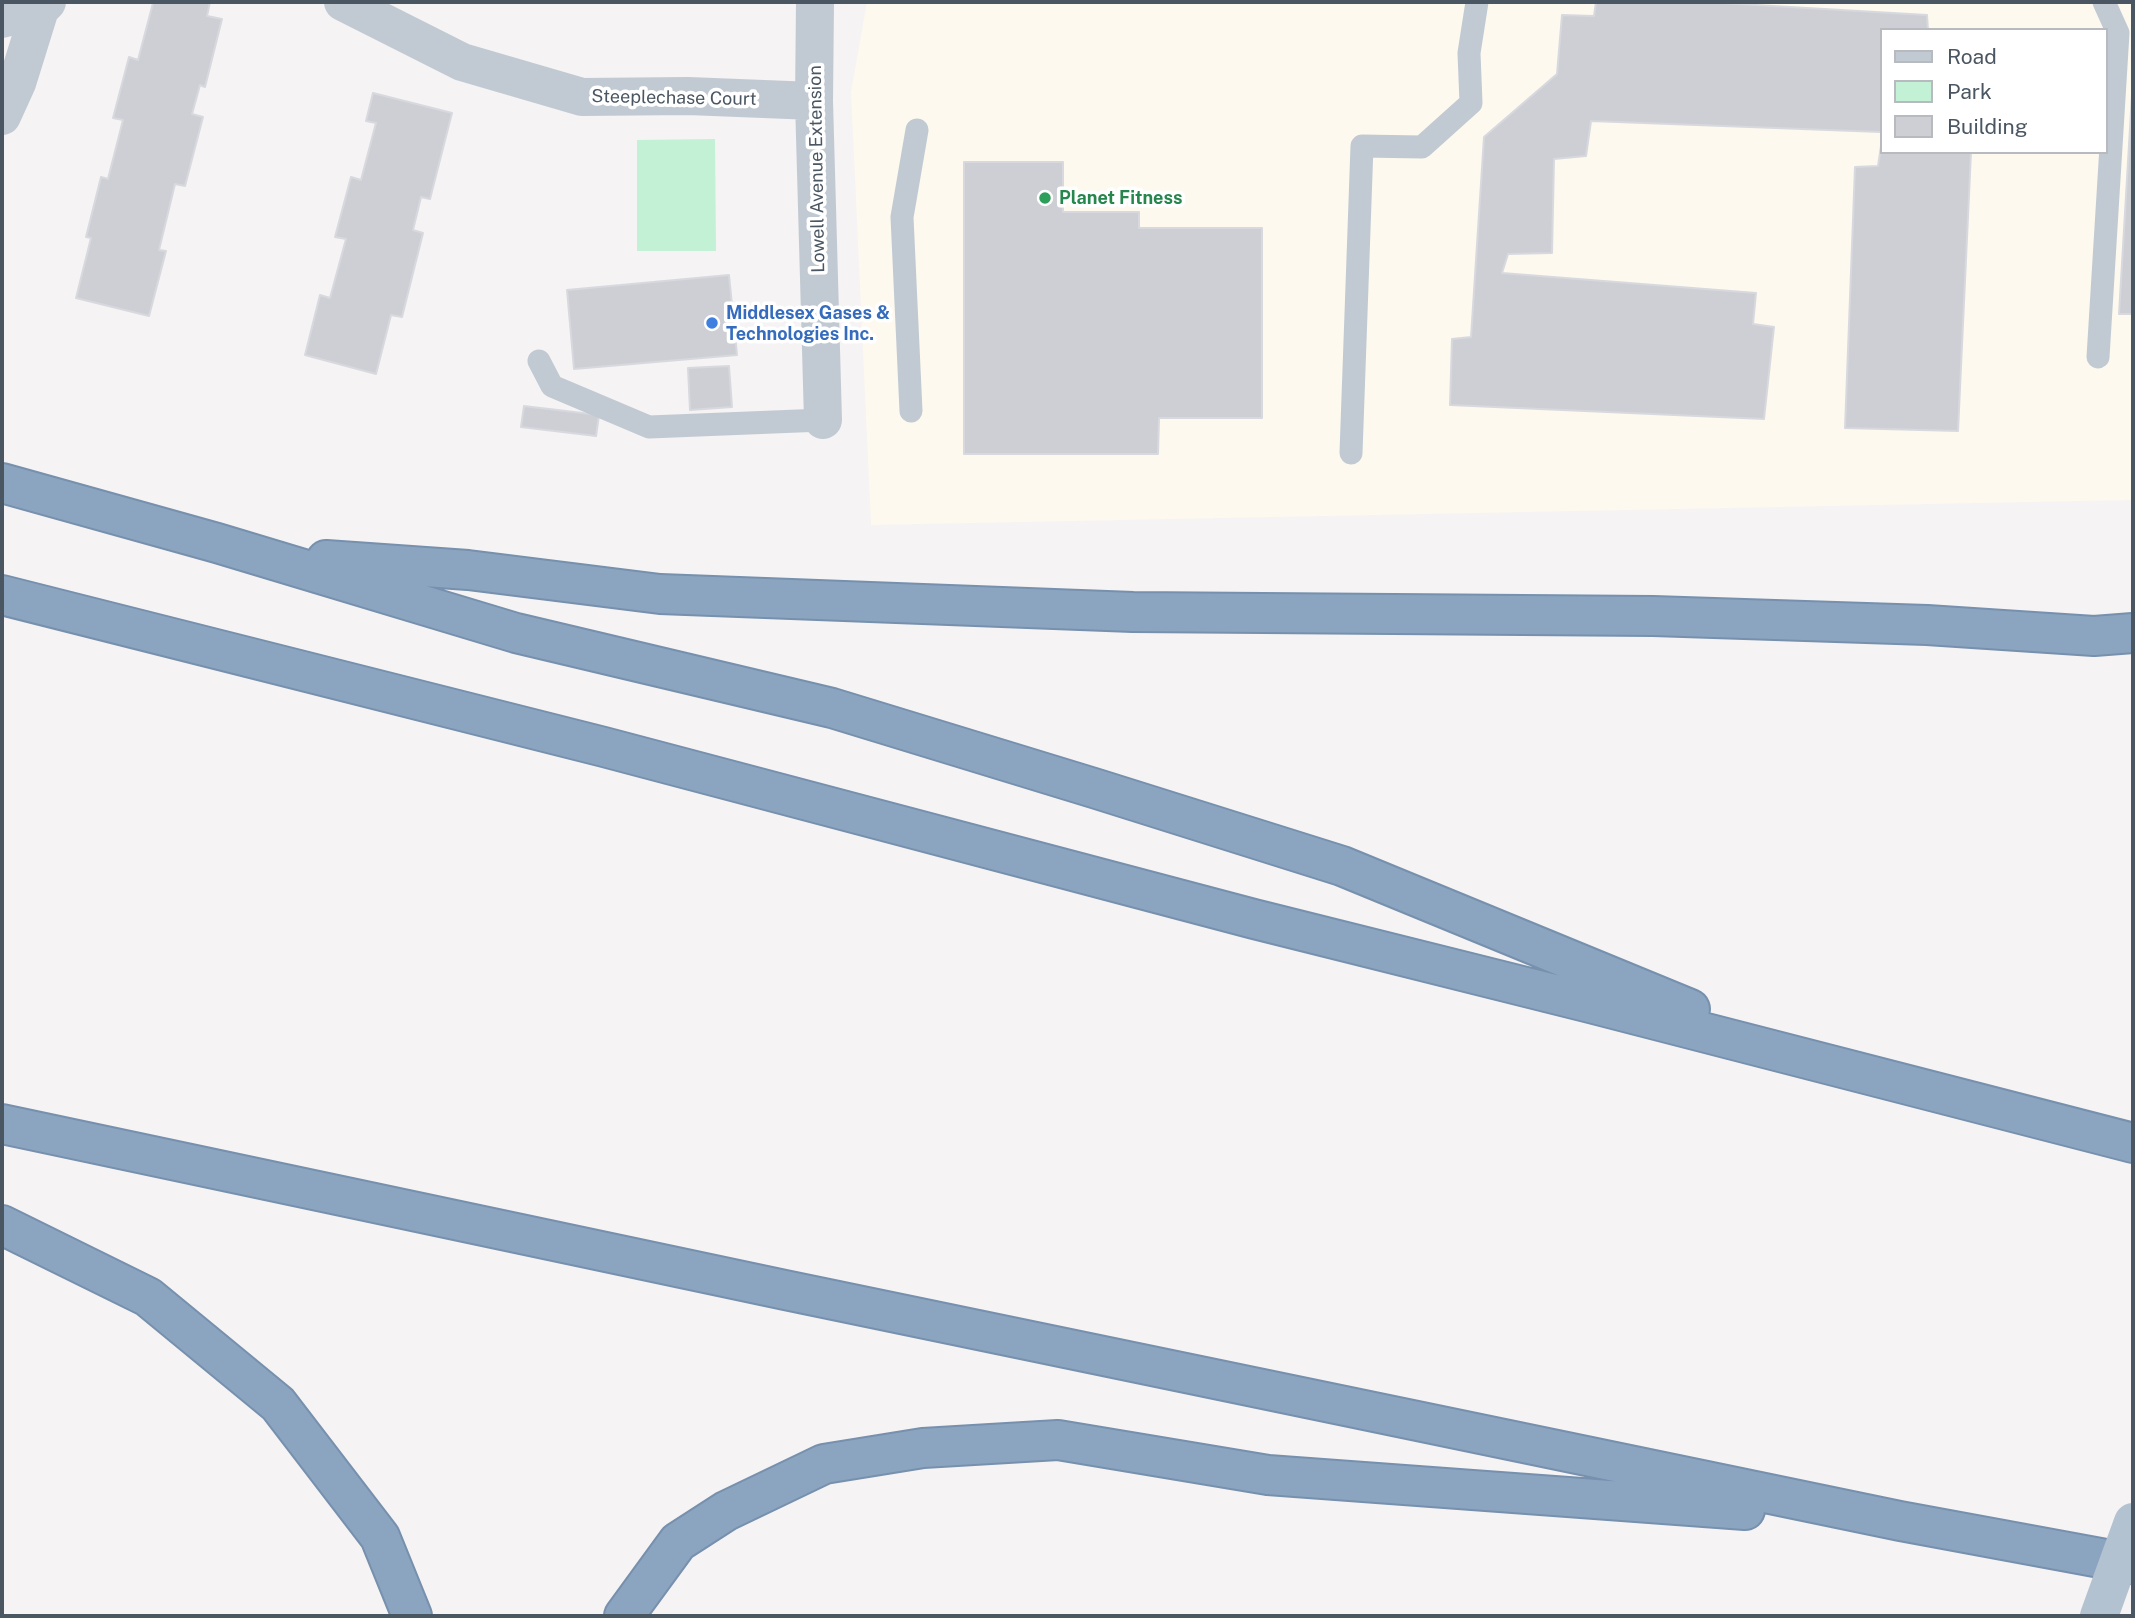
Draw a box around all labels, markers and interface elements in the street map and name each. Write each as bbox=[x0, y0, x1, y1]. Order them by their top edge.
legend bbox=[1880, 28, 2107, 154]
text: Road bbox=[1947, 44, 1997, 69]
street label: Lowell Avenue Extension bbox=[804, 65, 830, 273]
text: Park bbox=[1947, 79, 1992, 104]
street label: Steeplechase Court bbox=[591, 86, 757, 110]
text: Building bbox=[1947, 114, 2028, 139]
place label: Planet Fitness bbox=[1059, 187, 1182, 209]
marker: Planet Fitness bbox=[1037, 190, 1053, 206]
place label: Middlesex Gases & Technologies Inc. bbox=[726, 302, 890, 344]
marker: Middlesex Gases & Technologies Inc. bbox=[704, 315, 720, 331]

